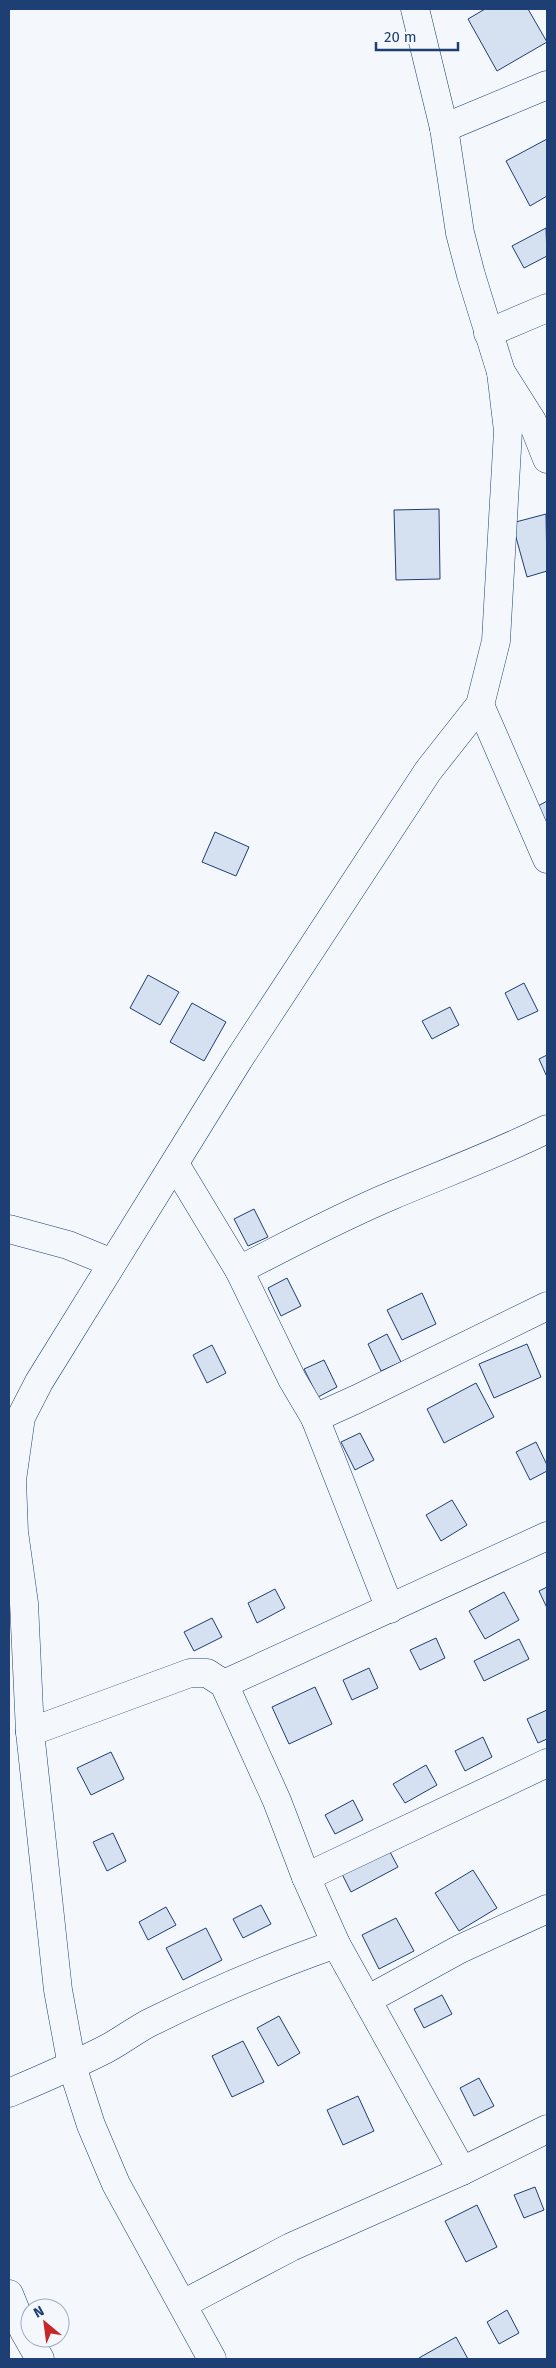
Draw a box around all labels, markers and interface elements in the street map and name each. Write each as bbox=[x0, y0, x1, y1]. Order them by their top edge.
scale bar bbox=[376, 20, 458, 52]
text: 20 m bbox=[384, 28, 417, 46]
north arrow bbox=[20, 2298, 70, 2348]
text: N bbox=[31, 2302, 47, 2322]

